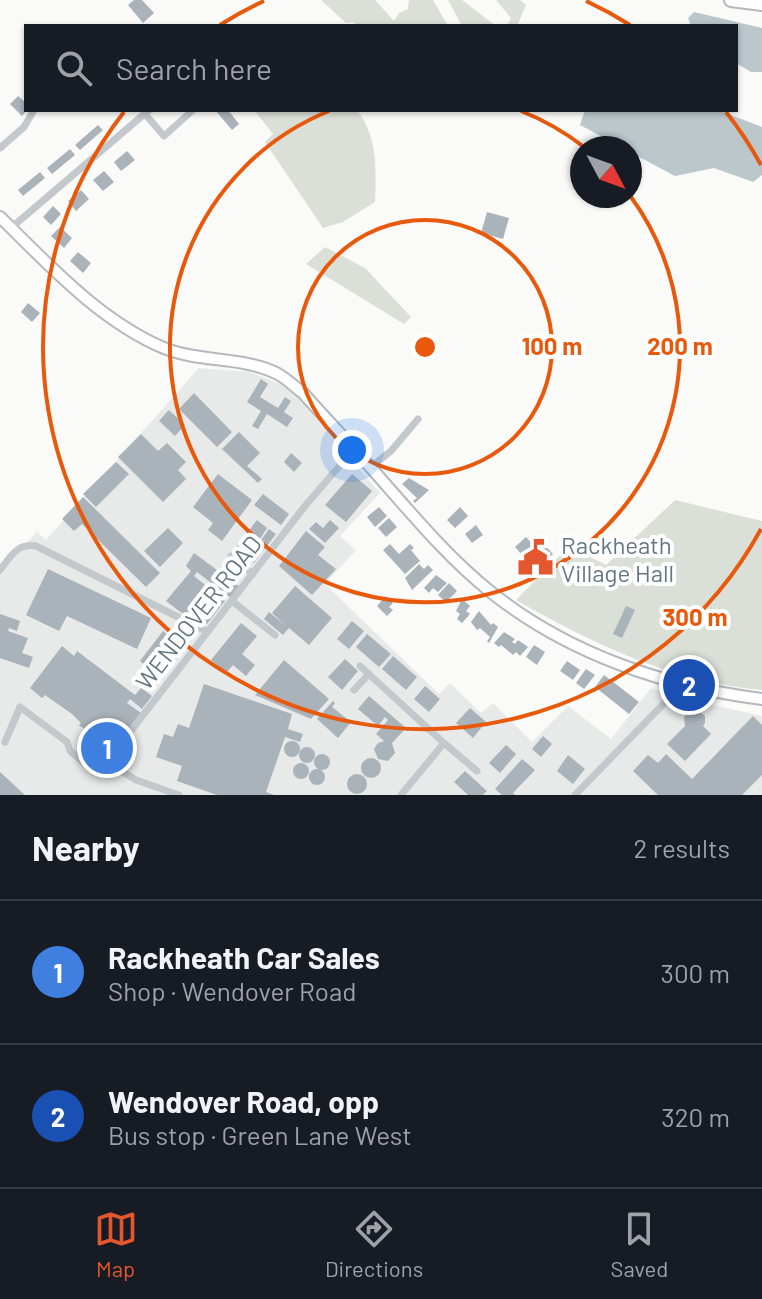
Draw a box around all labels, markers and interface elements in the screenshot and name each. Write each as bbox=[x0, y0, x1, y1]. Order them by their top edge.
search box bbox=[24, 24, 738, 112]
icon: search bbox=[52, 46, 96, 90]
text: Search here bbox=[116, 50, 272, 86]
north arrow bbox=[570, 136, 642, 208]
text: 100 m bbox=[522, 331, 582, 360]
text: 200 m bbox=[647, 331, 713, 360]
centre of rings bbox=[411, 333, 439, 361]
your location bbox=[332, 430, 372, 470]
street label: WENDOVER ROAD bbox=[129, 529, 267, 695]
place label: Rackheath Village Hall bbox=[561, 530, 674, 587]
public building icon: Rackheath Village Hall bbox=[516, 539, 554, 577]
text: 300 m bbox=[662, 602, 728, 631]
pin: 2 bbox=[663, 655, 715, 715]
pin: 1 bbox=[81, 718, 133, 778]
text: Nearby bbox=[32, 827, 140, 868]
text: 2 results bbox=[634, 832, 730, 863]
text: Rackheath Car Sales bbox=[108, 939, 380, 975]
text: 1 bbox=[53, 957, 63, 988]
text: 300 m bbox=[661, 957, 730, 988]
text: Shop · Wendover Road bbox=[108, 975, 356, 1006]
text: Wendover Road, opp bbox=[108, 1083, 379, 1119]
text: 2 bbox=[51, 1101, 65, 1132]
text: 320 m bbox=[661, 1101, 730, 1132]
text: Bus stop · Green Lane West bbox=[108, 1119, 412, 1150]
tab: Map bbox=[94, 1207, 138, 1281]
tab: Directions bbox=[325, 1207, 423, 1281]
tab: Saved bbox=[611, 1207, 668, 1281]

